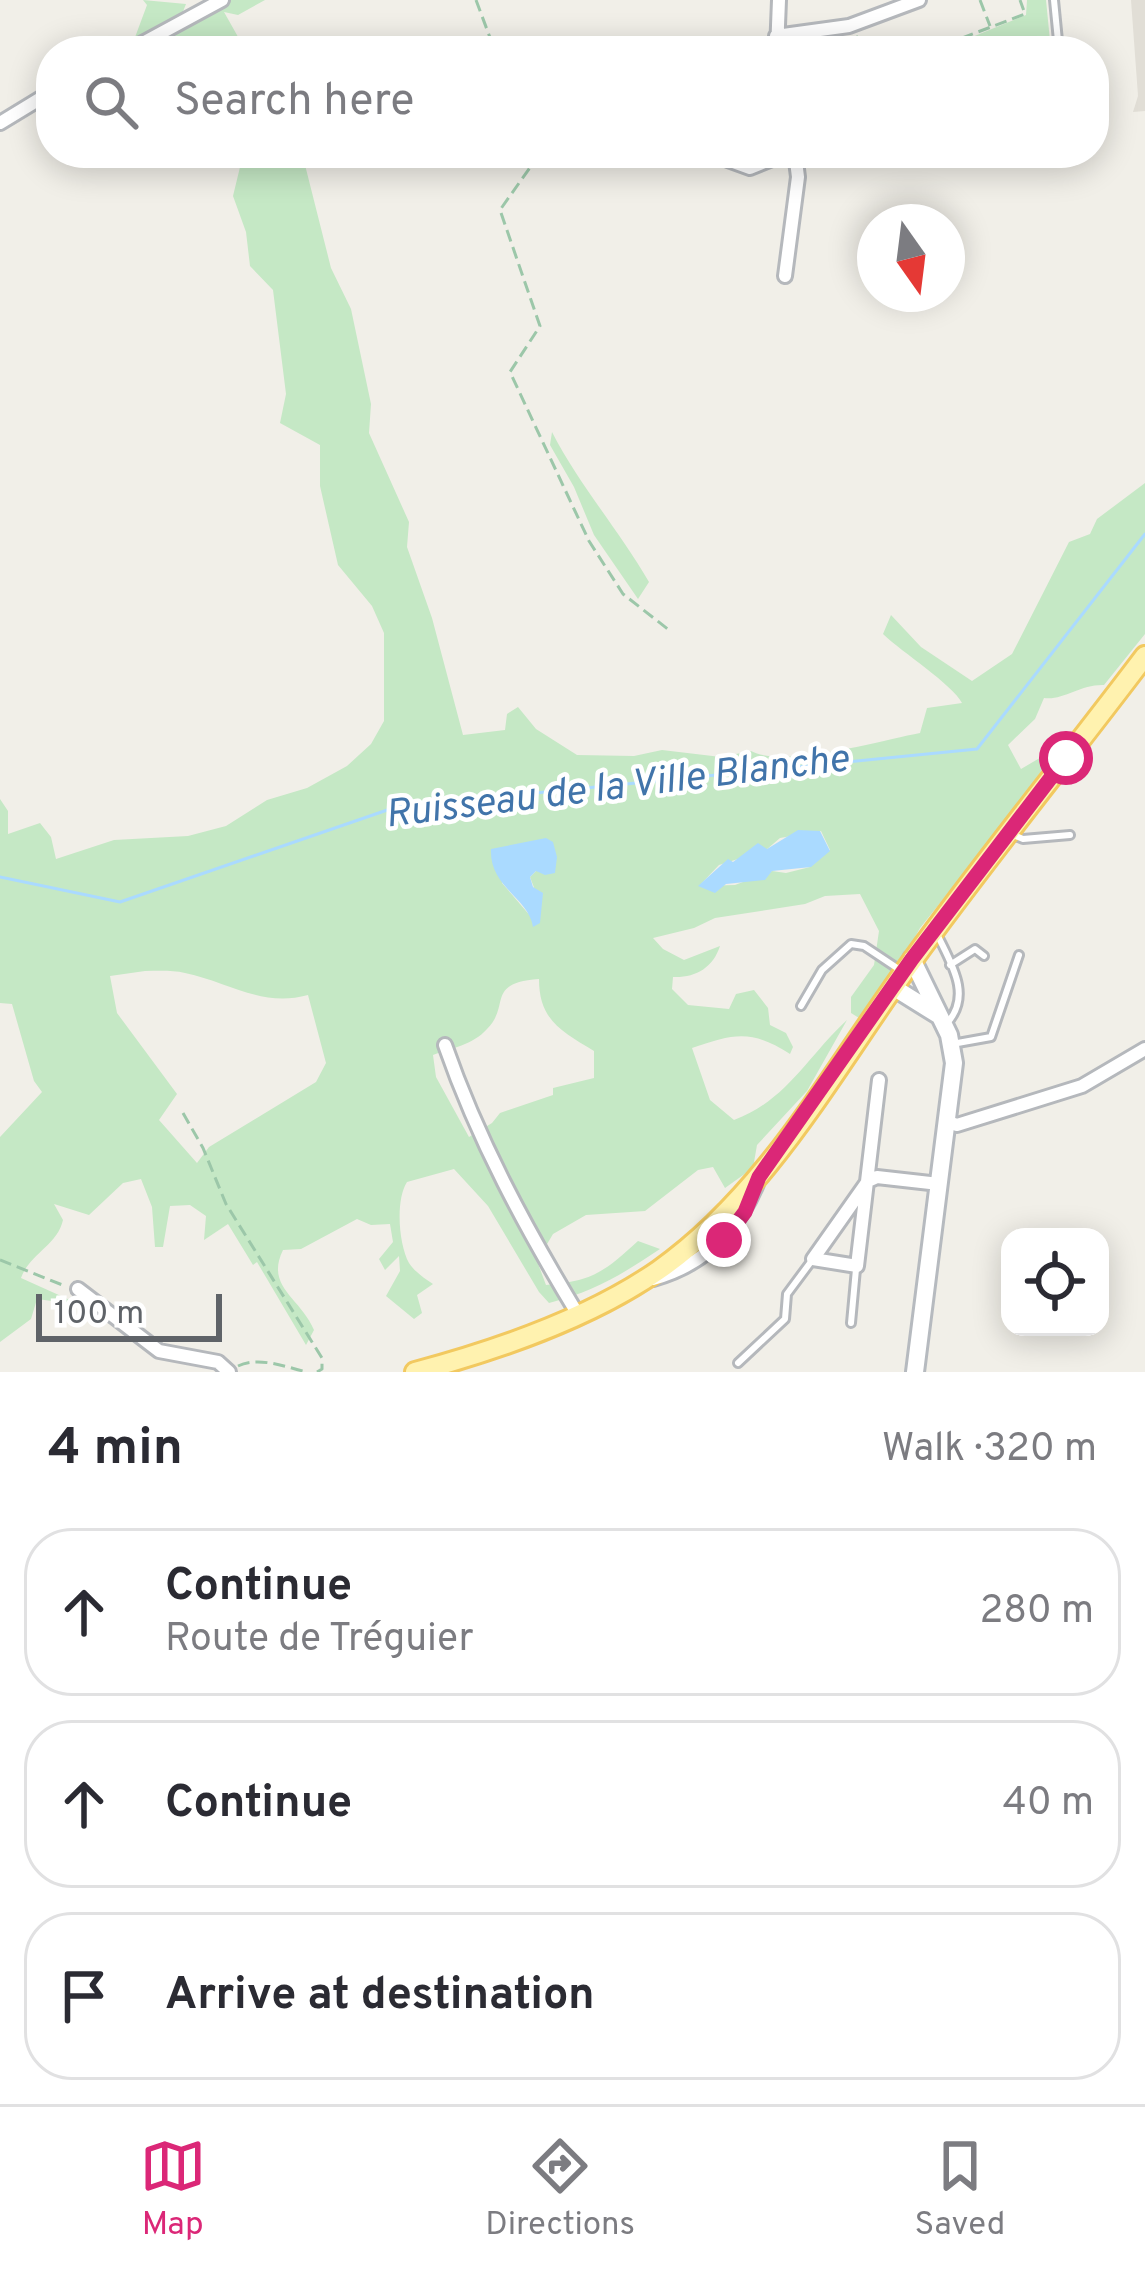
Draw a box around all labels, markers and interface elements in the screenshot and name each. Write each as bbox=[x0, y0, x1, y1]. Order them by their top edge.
search box bbox=[36, 36, 1109, 168]
icon: search bbox=[78, 69, 144, 135]
text: Search here bbox=[174, 74, 414, 131]
north arrow bbox=[857, 204, 965, 312]
route start bbox=[1039, 731, 1093, 785]
water label: Ruisseau de la Ville Blanche bbox=[382, 736, 852, 842]
route end bbox=[697, 1213, 751, 1267]
map controls bbox=[1001, 1228, 1109, 1336]
button: locate bbox=[1001, 1228, 1109, 1336]
scale bar bbox=[36, 1288, 222, 1341]
text: 100 m bbox=[54, 1294, 144, 1336]
text: 4 min bbox=[48, 1418, 183, 1483]
text: Walk · 320 m bbox=[882, 1426, 1097, 1475]
text: Continue bbox=[165, 1559, 352, 1616]
icon: ahead bbox=[51, 1579, 117, 1645]
text: 280 m bbox=[979, 1588, 1094, 1637]
text: Route de Tréguier bbox=[165, 1616, 474, 1665]
icon: ahead bbox=[51, 1771, 117, 1837]
text: Continue bbox=[165, 1776, 352, 1833]
text: 40 m bbox=[1003, 1780, 1094, 1829]
icon: arrive bbox=[51, 1963, 117, 2029]
text: Arrive at destination bbox=[165, 1968, 595, 2025]
tab: Map bbox=[140, 2133, 206, 2247]
tab: Directions bbox=[485, 2133, 635, 2247]
tab: Saved bbox=[915, 2133, 1005, 2247]

